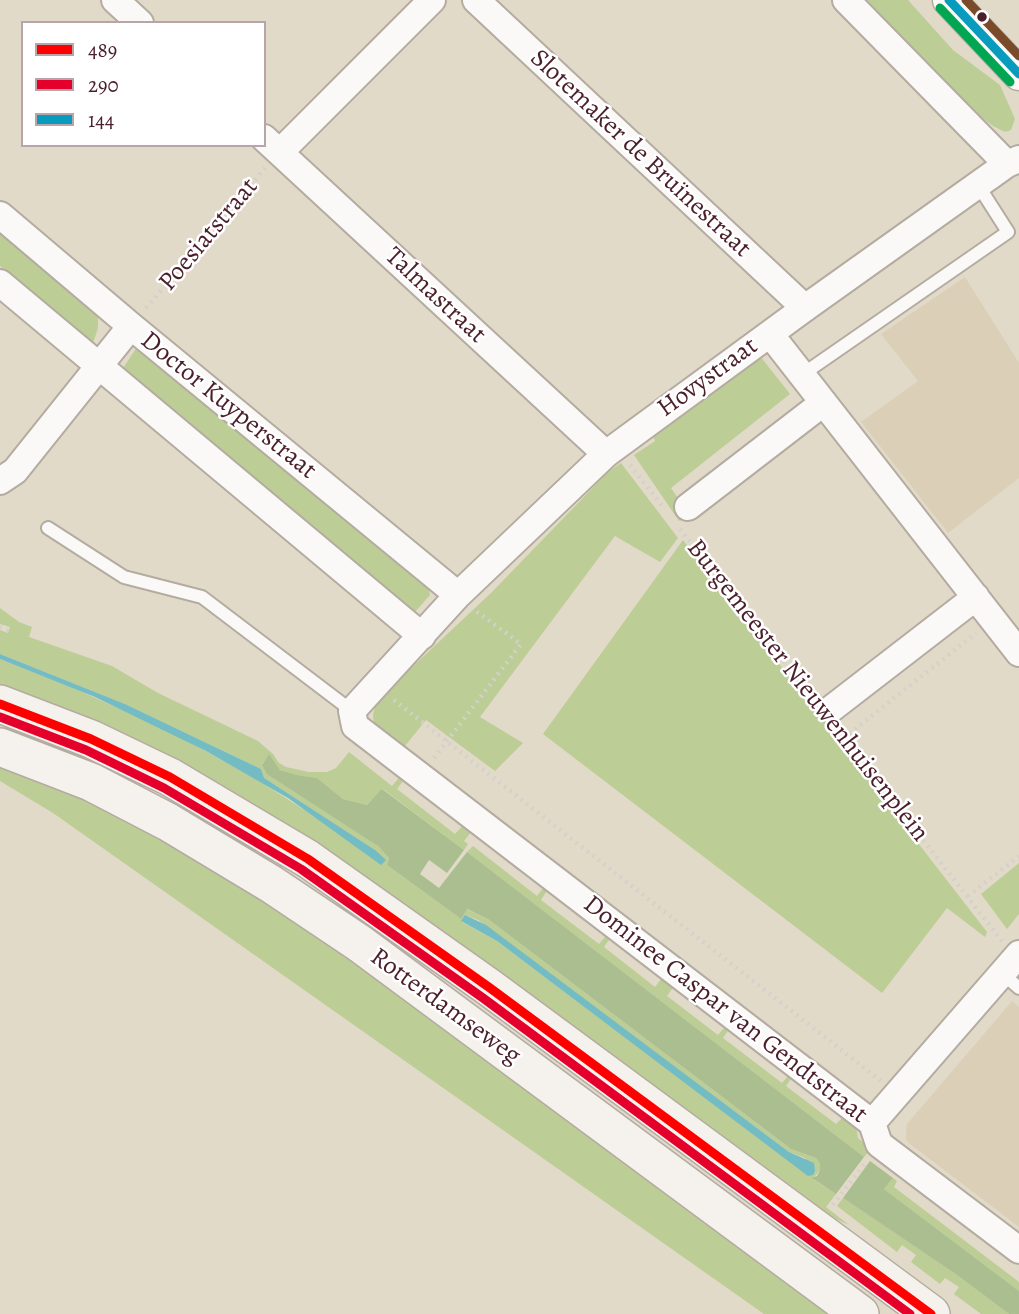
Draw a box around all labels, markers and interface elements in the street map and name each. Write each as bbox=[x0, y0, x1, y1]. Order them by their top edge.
unlabelled marker bbox=[975, 10, 989, 24]
legend bbox=[21, 21, 266, 147]
text: 489 bbox=[88, 36, 117, 64]
street label: Slotemaker de Bruïnestraat bbox=[523, 43, 757, 265]
text: 290 bbox=[88, 71, 119, 99]
text: 144 bbox=[88, 106, 114, 134]
street label: Poesiatstraat bbox=[153, 172, 265, 298]
street label: Talmastraat bbox=[378, 241, 492, 351]
street label: Doctor Kuyperstraat bbox=[134, 326, 322, 486]
street label: Hovystraat bbox=[652, 331, 764, 425]
street label: Burgemeester Nieuwenhuisenplein bbox=[679, 534, 935, 848]
street label: Dominee Caspar van Gendtstraat bbox=[577, 889, 873, 1131]
street label: Rotterdamseweg bbox=[364, 942, 526, 1072]

